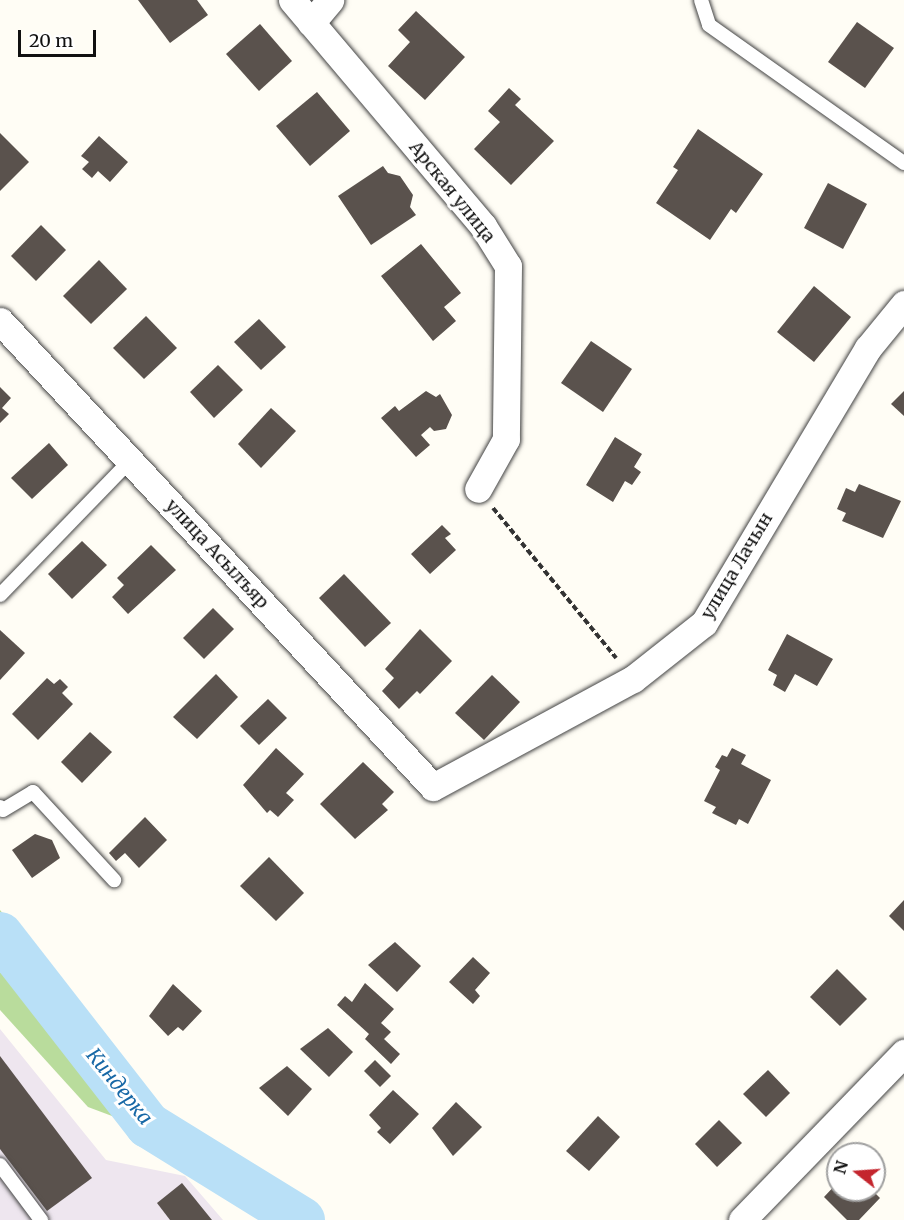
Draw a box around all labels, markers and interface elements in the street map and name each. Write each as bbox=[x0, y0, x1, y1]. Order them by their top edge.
scale bar bbox=[21, 18, 99, 56]
text: 20 m bbox=[29, 29, 73, 52]
street label: Арская улица bbox=[404, 137, 500, 247]
street label: улица Асылъяр bbox=[161, 495, 273, 613]
street label: улица Лачын bbox=[697, 509, 777, 623]
water label: Киндерка bbox=[82, 1043, 158, 1129]
north arrow bbox=[826, 1142, 886, 1202]
text: N bbox=[829, 1158, 852, 1176]

